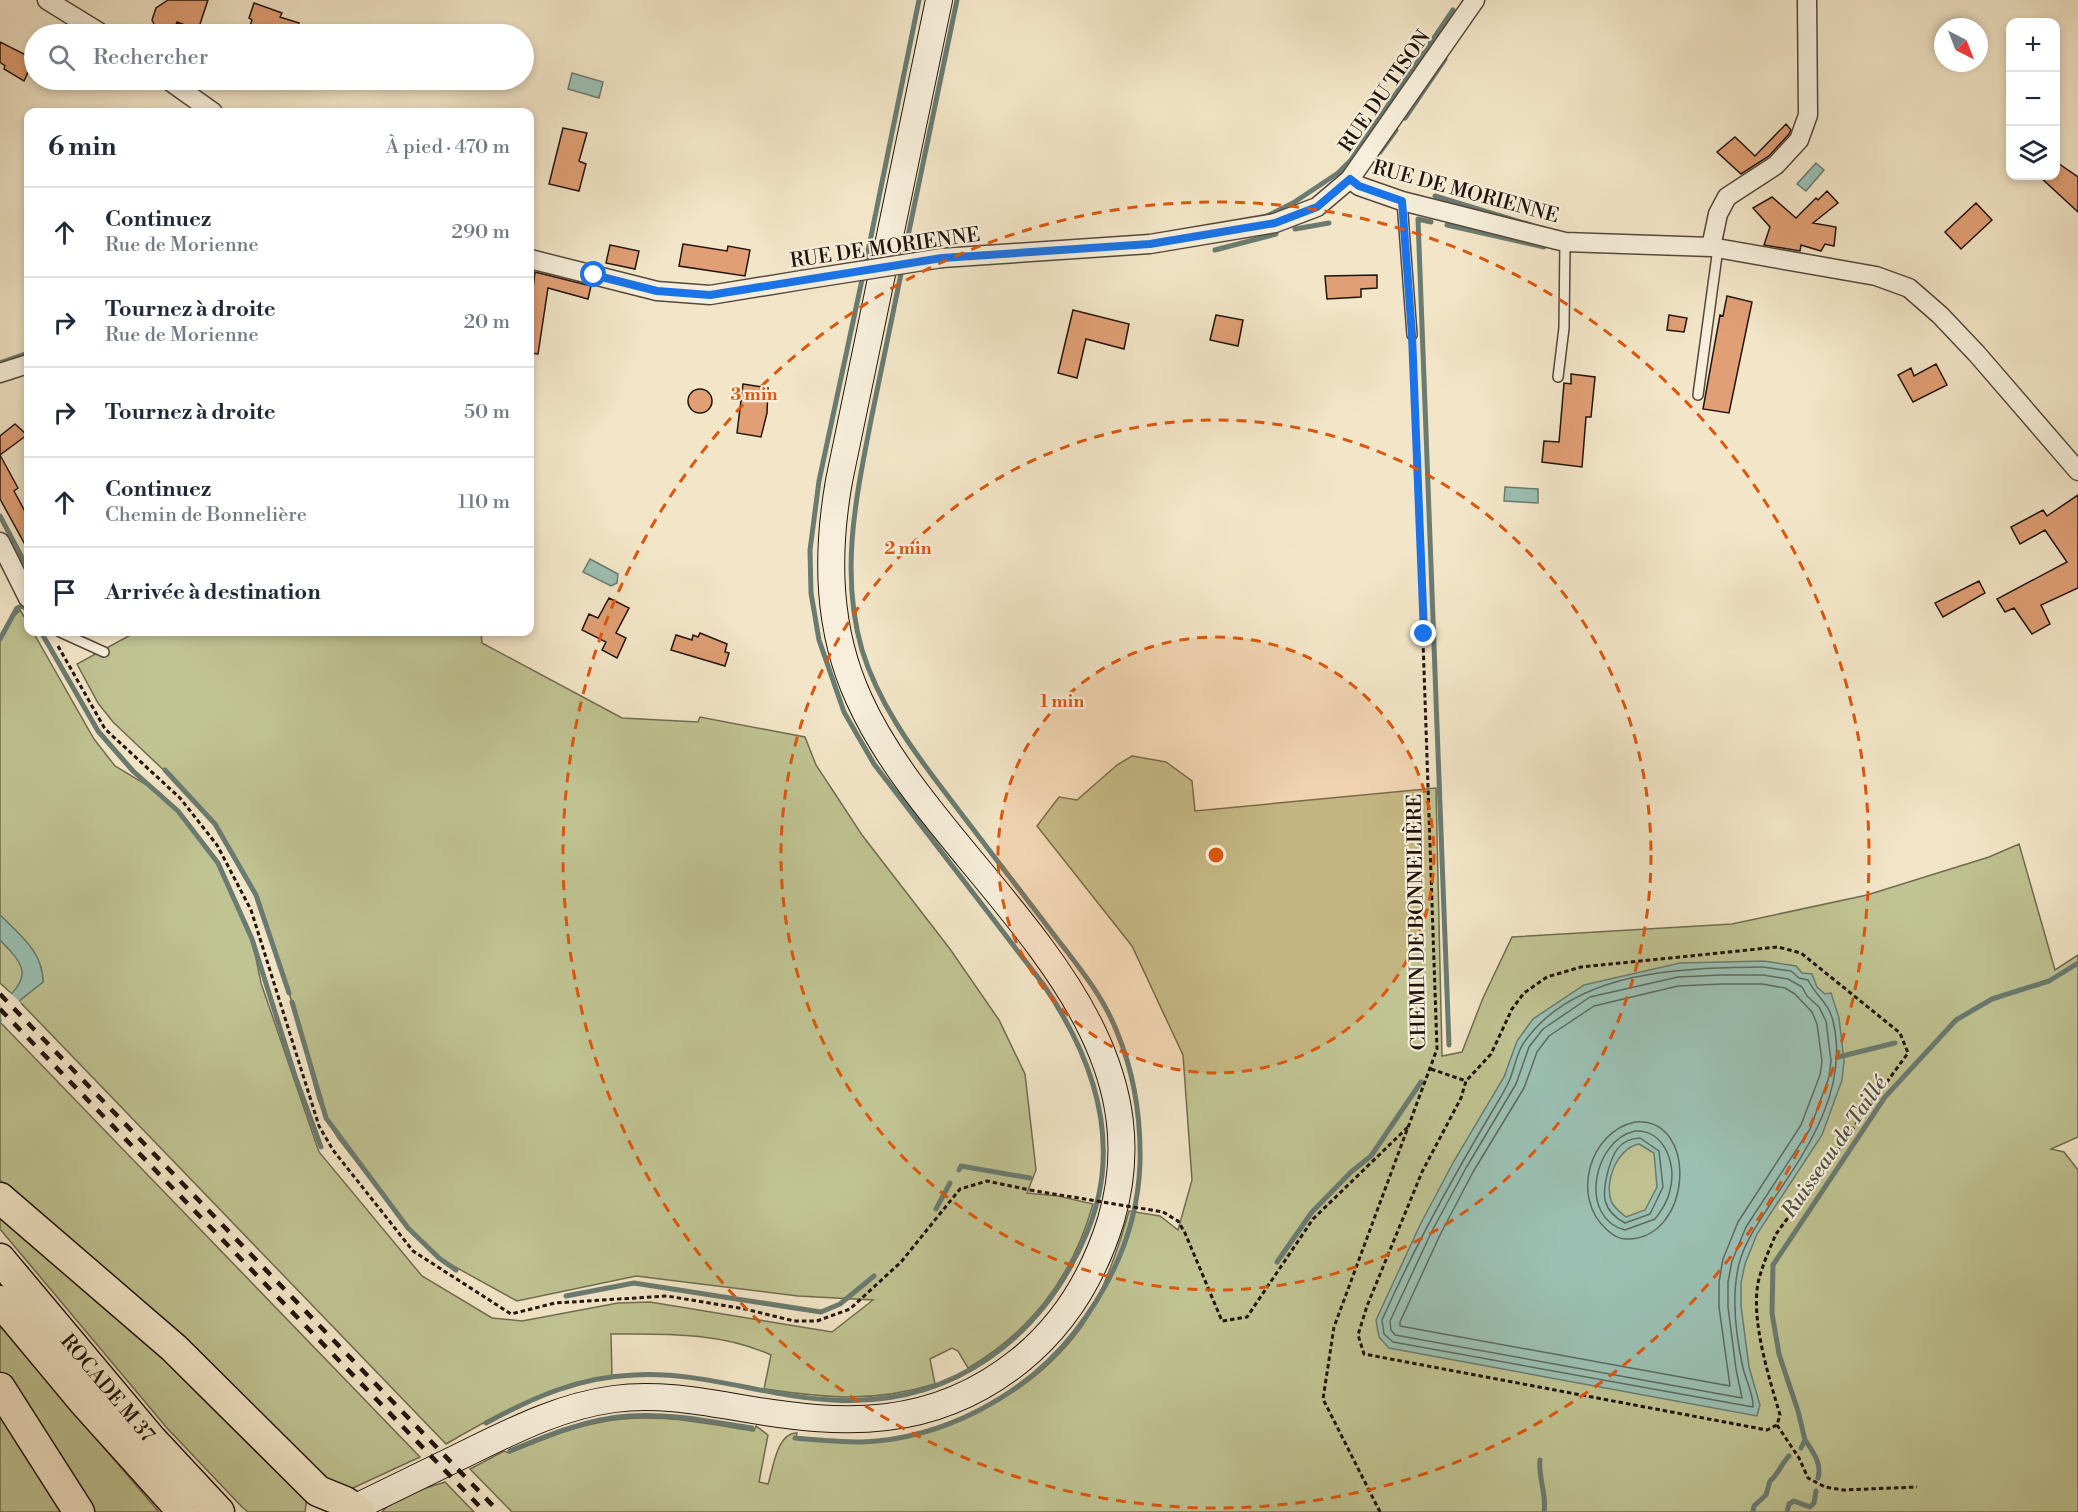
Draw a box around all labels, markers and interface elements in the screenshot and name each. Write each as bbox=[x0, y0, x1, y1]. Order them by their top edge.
north arrow bbox=[1934, 18, 1988, 72]
map controls bbox=[2006, 18, 2060, 180]
button: + bbox=[2006, 18, 2060, 72]
search box bbox=[24, 24, 534, 90]
street label: RUE DU TISON bbox=[1334, 26, 1437, 158]
icon: search bbox=[45, 41, 78, 74]
text: Rechercher bbox=[93, 44, 208, 71]
button: − bbox=[2006, 72, 2060, 126]
button: layers bbox=[2006, 126, 2060, 180]
text: 6 min bbox=[48, 131, 116, 163]
text: À pied · 470 m bbox=[385, 135, 510, 160]
street label: RUE DE MORIENNE bbox=[1370, 156, 1561, 229]
text: Continuez bbox=[105, 206, 211, 233]
icon: ahead bbox=[48, 216, 81, 249]
text: 290 m bbox=[452, 220, 510, 245]
street label: RUE DE MORIENNE bbox=[789, 223, 982, 274]
text: Rue de Morienne bbox=[105, 233, 259, 258]
route start bbox=[580, 261, 606, 287]
text: Tournez à droite bbox=[105, 296, 276, 323]
icon: right bbox=[48, 306, 81, 339]
text: 20 m bbox=[464, 310, 510, 335]
text: Rue de Morienne bbox=[105, 323, 259, 348]
text: 3 min bbox=[731, 383, 777, 406]
icon: right bbox=[48, 396, 81, 429]
text: Tournez à droite bbox=[105, 399, 276, 426]
text: 50 m bbox=[464, 400, 510, 425]
text: Continuez bbox=[105, 476, 211, 503]
icon: ahead bbox=[48, 486, 81, 519]
text: 110 m bbox=[458, 490, 510, 515]
text: Chemin de Bonnelière bbox=[105, 503, 307, 528]
text: 2 min bbox=[884, 537, 932, 560]
icon: arrive bbox=[48, 576, 81, 609]
text: Arrivée à destination bbox=[105, 579, 321, 606]
route end bbox=[1410, 620, 1436, 646]
text: 1 min bbox=[1040, 690, 1084, 713]
street label: CHEMIN DE BONNELIÈRE bbox=[1402, 793, 1432, 1050]
centre of rings bbox=[1206, 845, 1226, 865]
water label: Ruisseau de Taillé bbox=[1776, 1071, 1894, 1224]
street label: ROCADE M 37 bbox=[54, 1330, 159, 1448]

